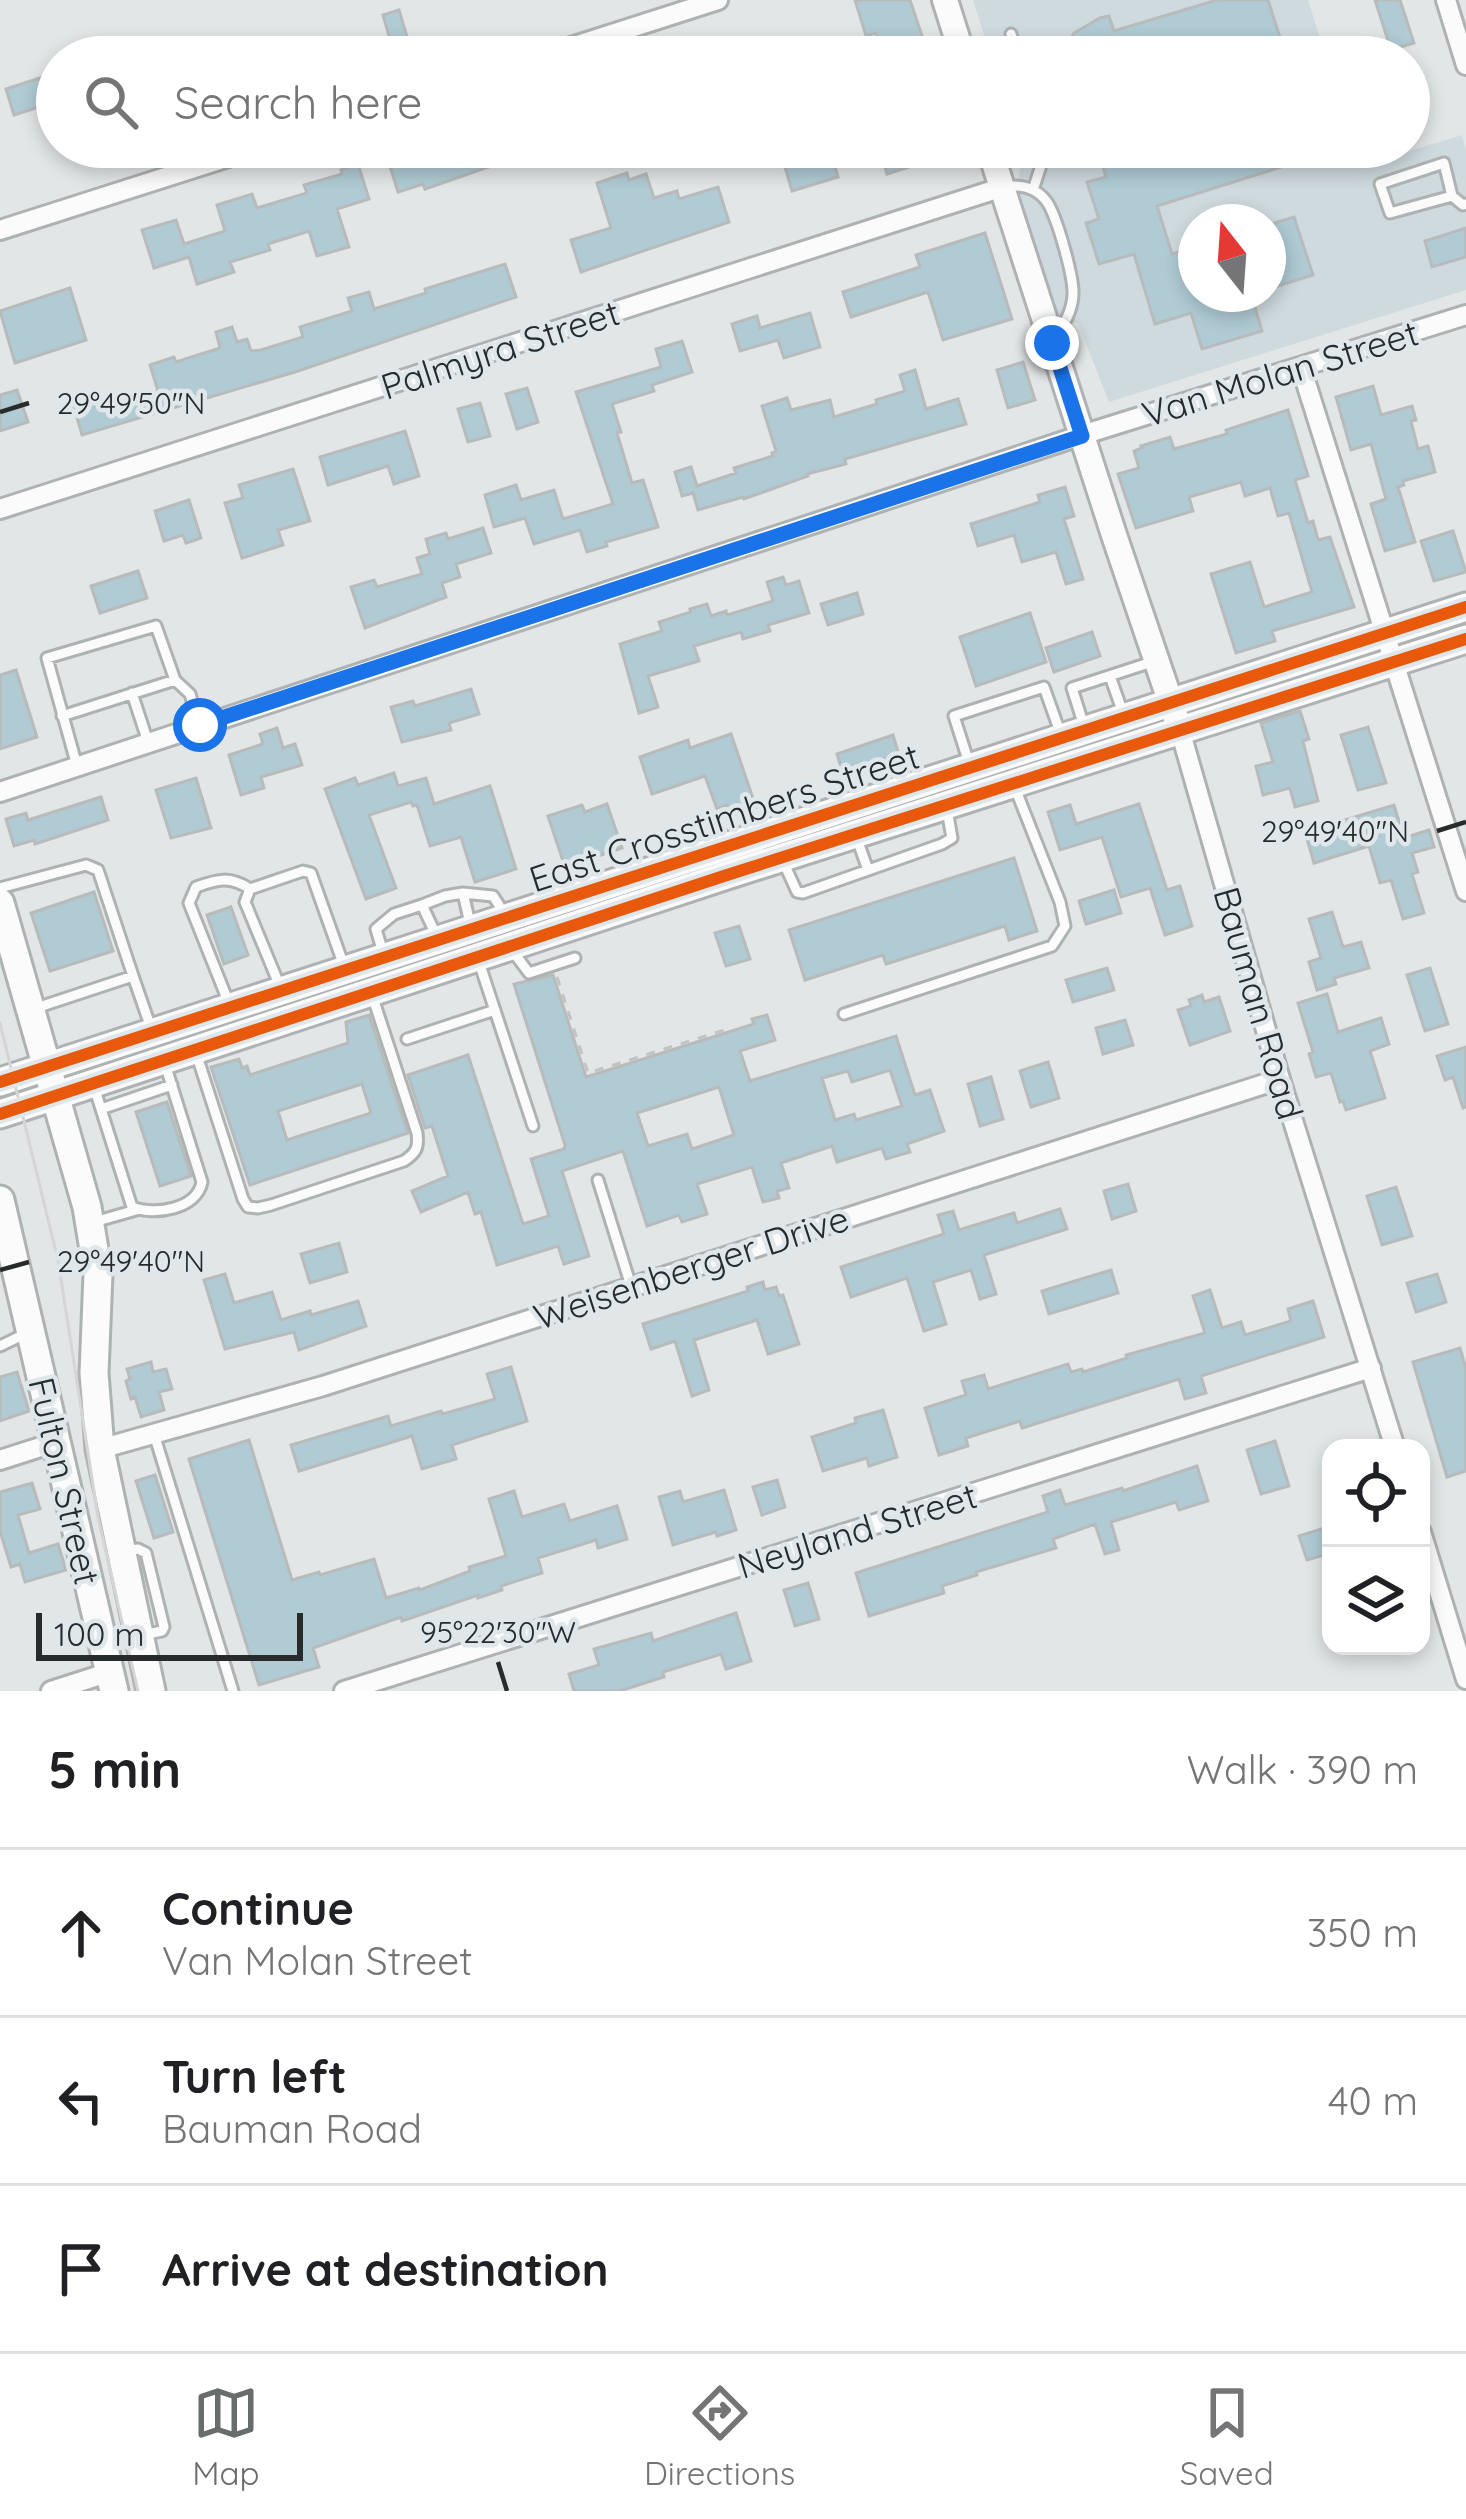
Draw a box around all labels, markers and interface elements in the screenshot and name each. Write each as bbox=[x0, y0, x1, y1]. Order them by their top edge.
search box bbox=[36, 36, 1430, 168]
icon: search bbox=[78, 69, 144, 135]
text: Search here bbox=[174, 74, 422, 130]
north arrow bbox=[1178, 204, 1286, 312]
street label: Palmyra Street bbox=[375, 289, 625, 409]
street label: Van Molan Street bbox=[1136, 310, 1424, 436]
route end bbox=[1025, 316, 1079, 370]
text: 29°49'50"N bbox=[57, 384, 205, 422]
route start bbox=[173, 698, 227, 752]
street label: East Crosstimbers Street bbox=[523, 733, 925, 901]
text: 29°49'40"N bbox=[1261, 812, 1409, 850]
street label: Bauman Road bbox=[1204, 881, 1314, 1125]
street label: Weisenberger Drive bbox=[528, 1195, 854, 1339]
text: 29°49'40"N bbox=[57, 1242, 205, 1280]
street label: Fulton Street bbox=[19, 1373, 111, 1589]
map controls bbox=[1322, 1439, 1430, 1655]
button: locate bbox=[1322, 1439, 1430, 1547]
street label: Neyland Street bbox=[732, 1472, 982, 1588]
button: layers bbox=[1322, 1547, 1430, 1655]
scale bar bbox=[36, 1607, 303, 1660]
text: 100 m bbox=[54, 1613, 145, 1654]
text: 95°22'30"W bbox=[420, 1613, 576, 1651]
text: 5 min bbox=[48, 1737, 181, 1801]
text: Walk · 390 m bbox=[1187, 1745, 1418, 1794]
text: Continue bbox=[162, 1880, 354, 1936]
icon: ahead bbox=[48, 1900, 114, 1966]
text: 350 m bbox=[1307, 1908, 1418, 1957]
text: Van Molan Street bbox=[162, 1936, 472, 1985]
text: Turn left bbox=[162, 2048, 347, 2104]
icon: left bbox=[48, 2068, 114, 2134]
text: 40 m bbox=[1328, 2076, 1418, 2125]
text: Bauman Road bbox=[162, 2104, 422, 2153]
icon: arrive bbox=[48, 2236, 114, 2302]
text: Arrive at destination bbox=[162, 2241, 608, 2297]
tab: Map bbox=[192, 2380, 260, 2493]
tab: Directions bbox=[644, 2380, 795, 2493]
tab: Saved bbox=[1180, 2380, 1274, 2493]

